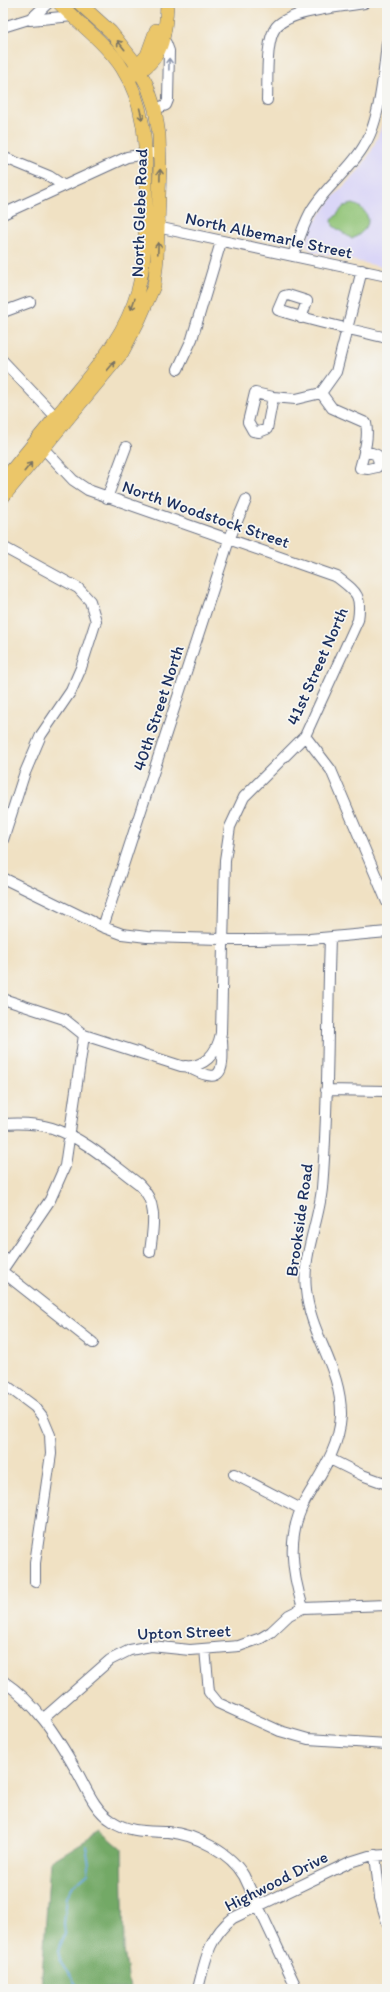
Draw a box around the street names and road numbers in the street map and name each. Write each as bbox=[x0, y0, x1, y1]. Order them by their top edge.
street label: North Glebe Road bbox=[127, 148, 151, 278]
street label: North Albemarle Street bbox=[184, 208, 355, 263]
street label: North Woodstock Street bbox=[120, 476, 293, 552]
street label: 41st Street North bbox=[282, 604, 352, 728]
street label: 40th Street North bbox=[128, 643, 188, 773]
street label: Brookside Road bbox=[281, 1162, 317, 1278]
street label: Upton Street bbox=[137, 1620, 231, 1644]
street label: Highwood Drive bbox=[221, 1846, 331, 1916]

